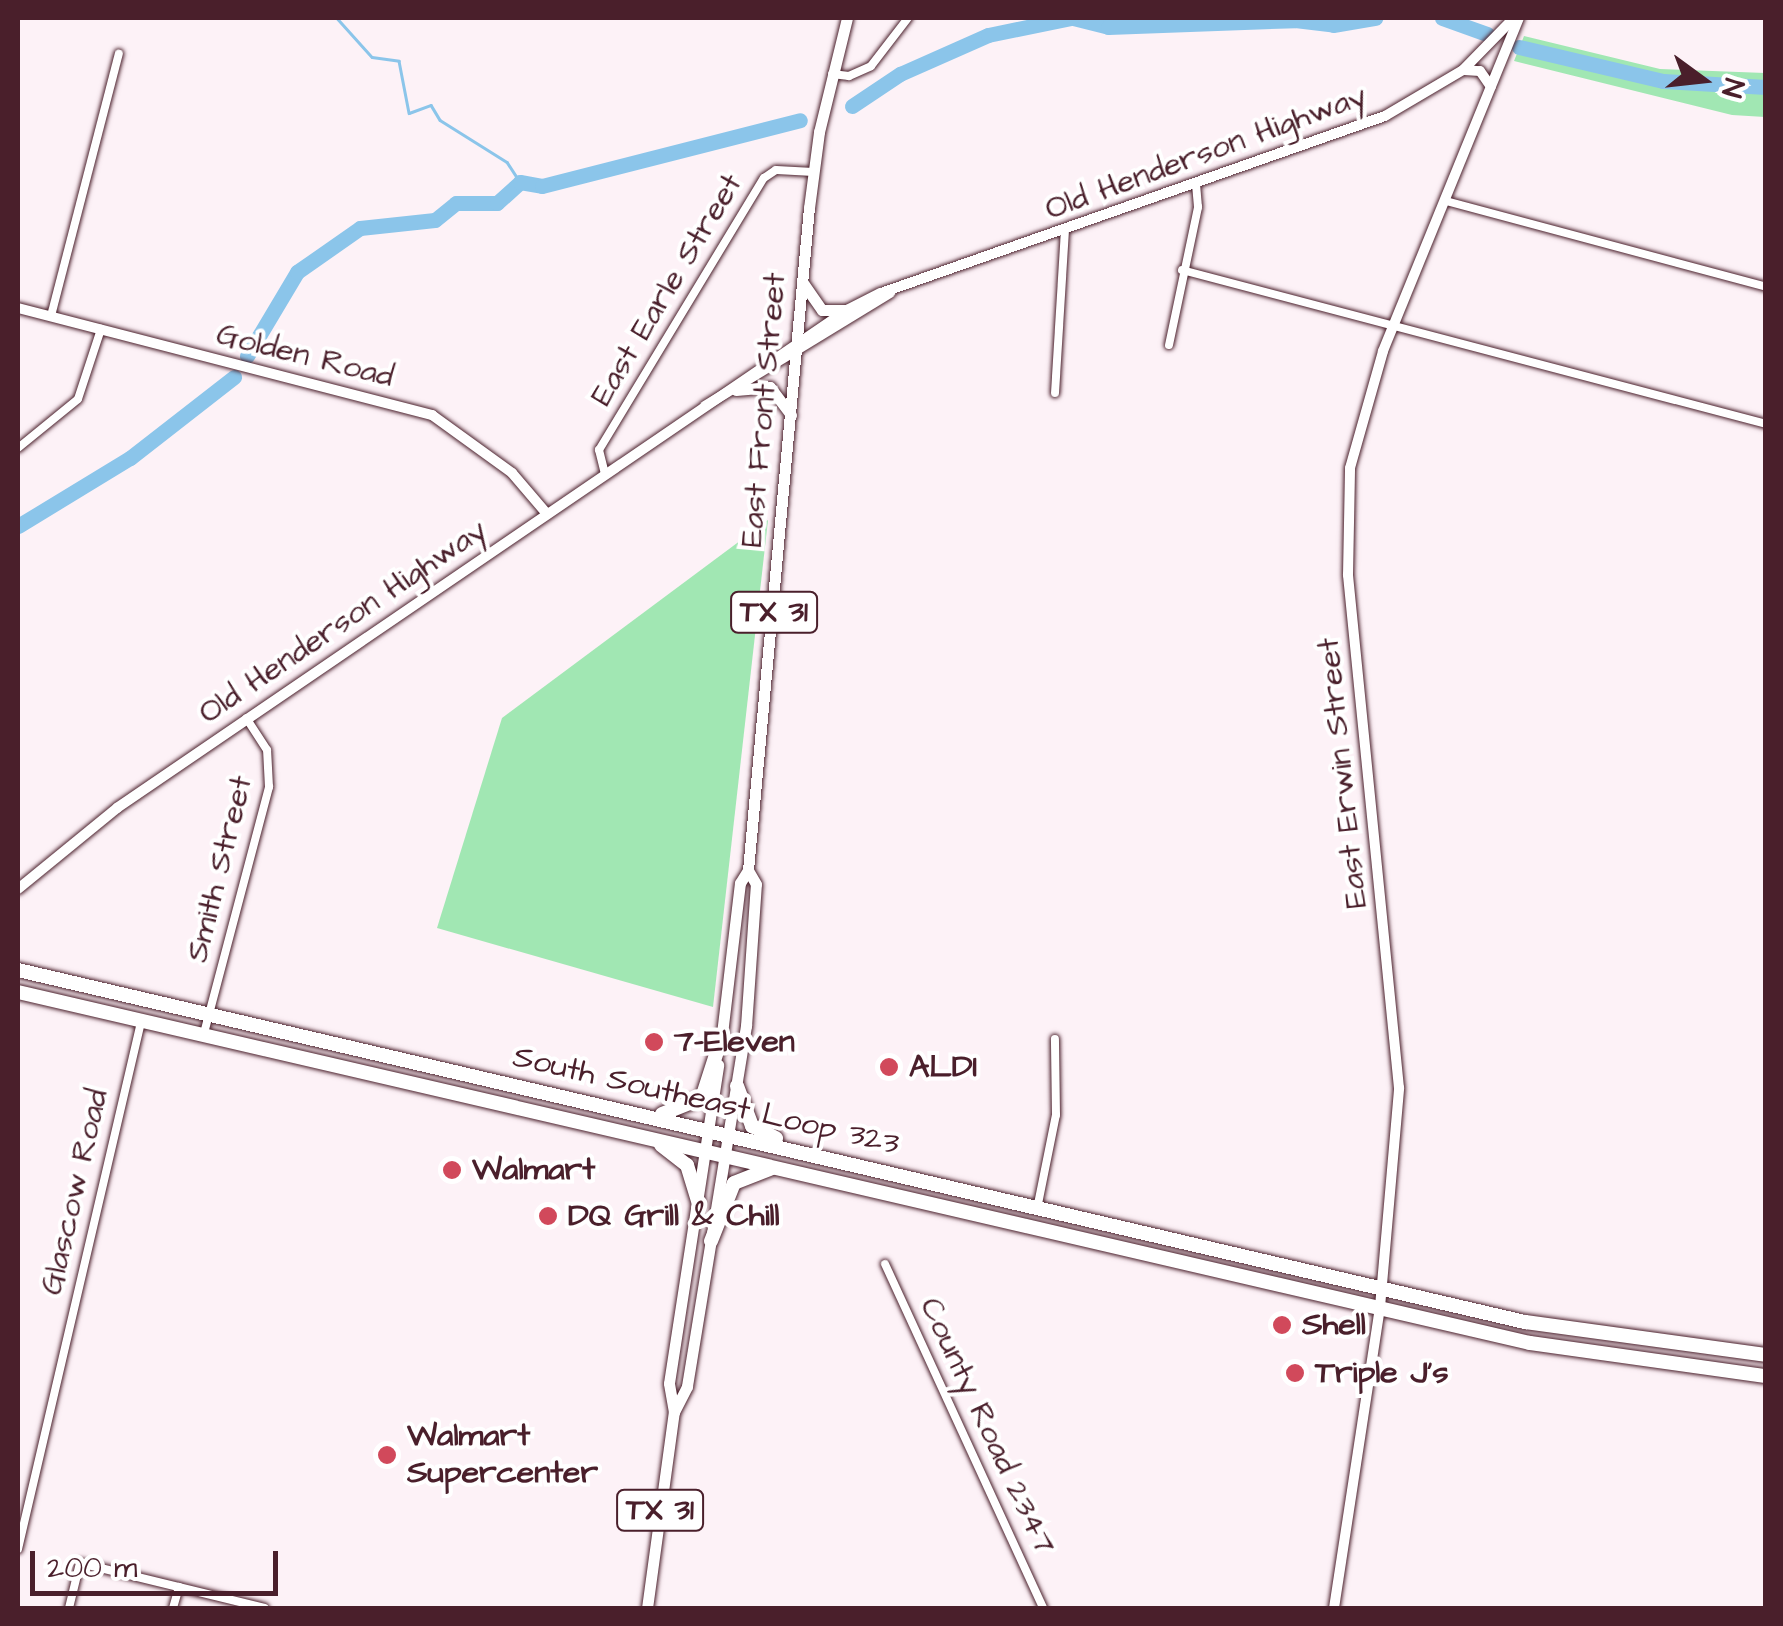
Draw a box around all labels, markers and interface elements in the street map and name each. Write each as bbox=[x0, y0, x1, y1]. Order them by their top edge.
north arrow bbox=[1653, 30, 1753, 130]
text: N bbox=[1711, 74, 1754, 101]
street label: Old Henderson Highway bbox=[1040, 77, 1372, 229]
street label: East Earle Street bbox=[583, 167, 751, 413]
street label: East Front Street bbox=[733, 271, 795, 549]
street label: Golden Road bbox=[212, 315, 398, 397]
street label: Old Henderson Highway bbox=[192, 511, 494, 733]
road number: TX 31 bbox=[729, 587, 819, 637]
street label: East Erwin Street bbox=[1310, 636, 1376, 910]
street label: Smith Street bbox=[178, 772, 262, 966]
place label: 7-Eleven bbox=[674, 1023, 795, 1061]
marker: 7-Eleven bbox=[643, 1031, 665, 1053]
street label: South Southeast Loop 323 bbox=[509, 1038, 903, 1164]
place label: ALDI bbox=[909, 1048, 977, 1086]
marker: ALDI bbox=[878, 1056, 900, 1078]
street label: Glascow Road bbox=[33, 1085, 117, 1299]
place label: Walmart bbox=[472, 1151, 595, 1189]
marker: Walmart bbox=[441, 1159, 463, 1181]
place label: DQ Grill & Chill bbox=[568, 1197, 780, 1235]
marker: DQ Grill & Chill bbox=[537, 1205, 559, 1227]
street label: County Road 2347 bbox=[911, 1292, 1063, 1560]
place label: Shell bbox=[1302, 1306, 1366, 1344]
marker: Shell bbox=[1271, 1314, 1293, 1336]
place label: Triple J's bbox=[1315, 1354, 1449, 1392]
marker: Triple J's bbox=[1284, 1362, 1306, 1384]
place label: Walmart Supercenter bbox=[407, 1418, 598, 1493]
marker: Walmart Supercenter bbox=[376, 1444, 398, 1466]
road number: TX 31 bbox=[615, 1485, 705, 1535]
scale bar bbox=[35, 1531, 282, 1593]
text: 200 m bbox=[47, 1547, 137, 1589]

